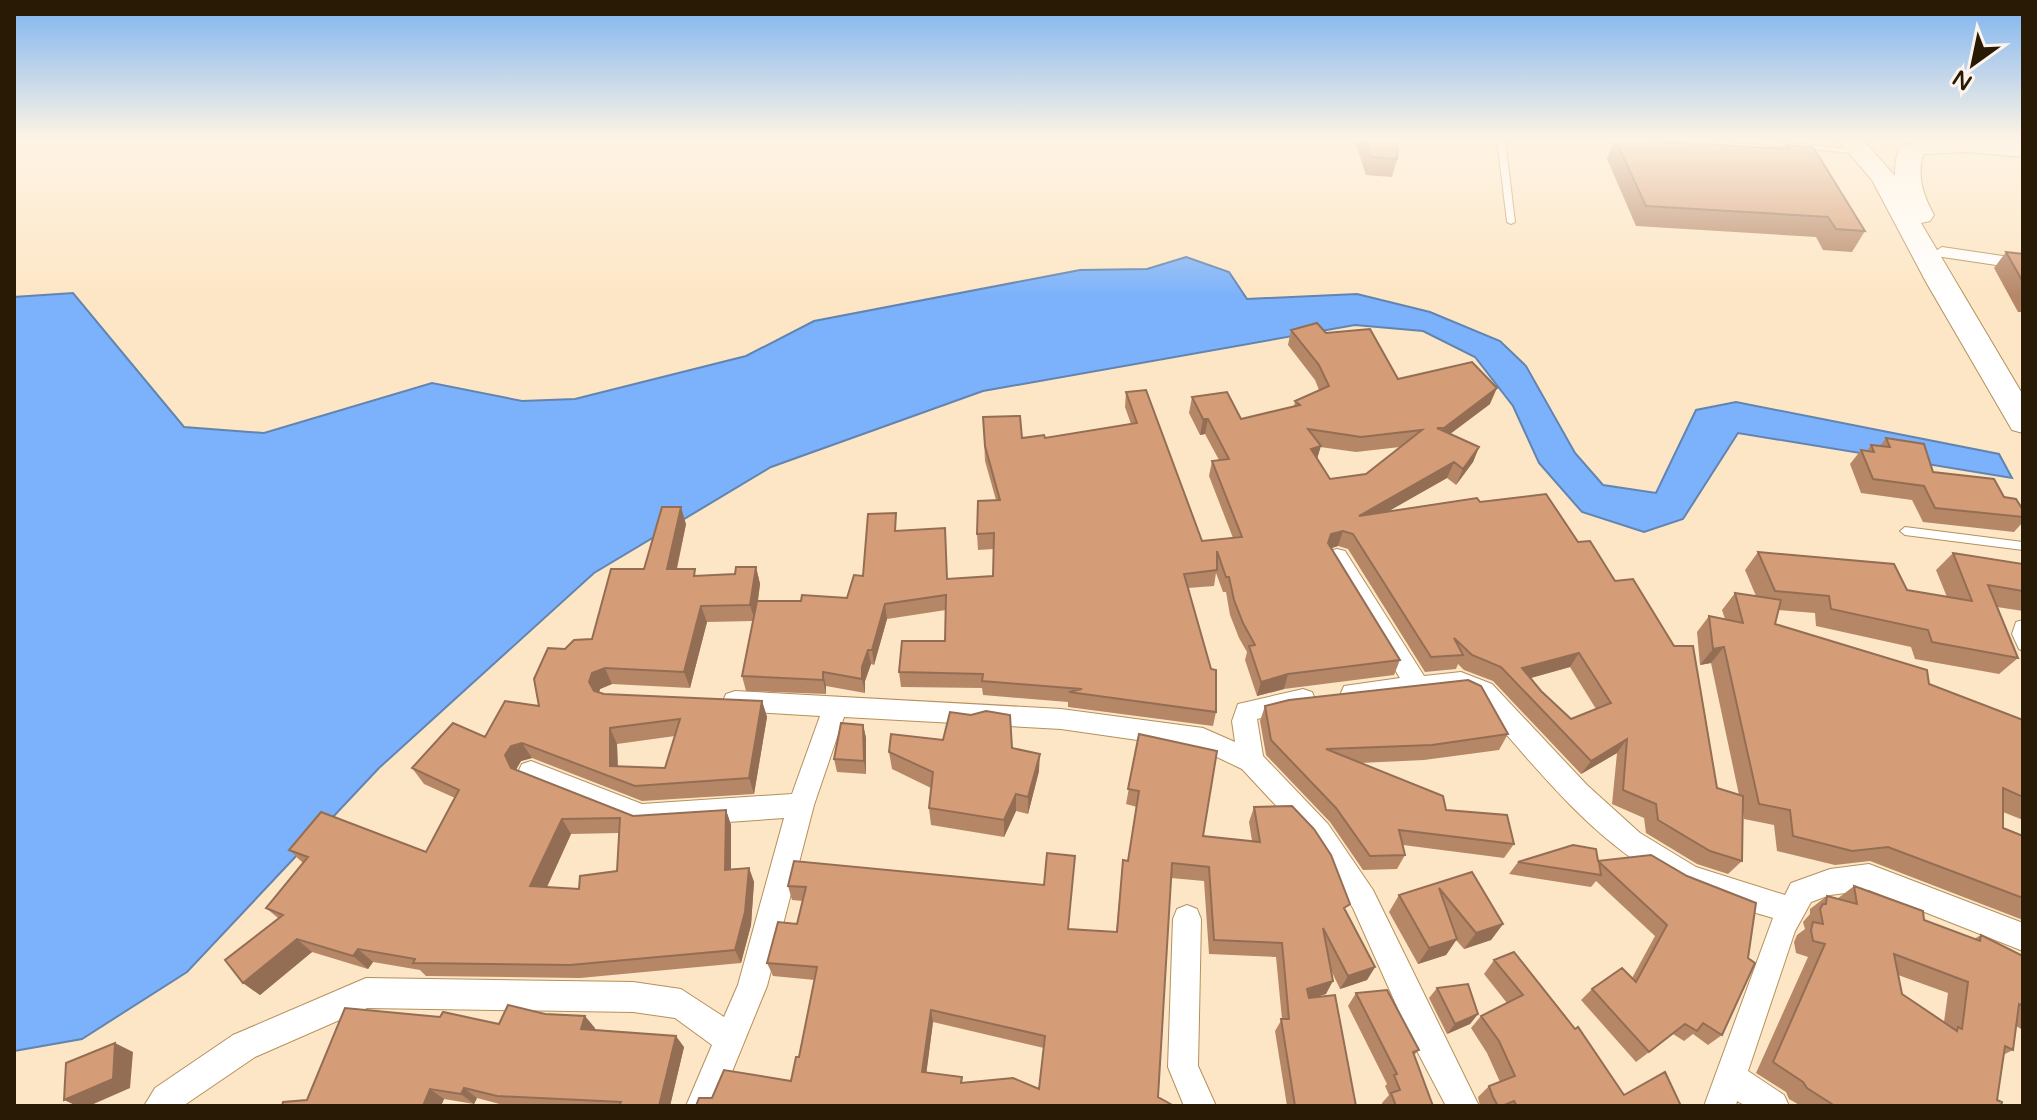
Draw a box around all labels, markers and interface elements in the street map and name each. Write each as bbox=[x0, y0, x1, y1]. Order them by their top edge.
north arrow bbox=[1933, 24, 2013, 104]
text: N bbox=[1948, 64, 1977, 96]

